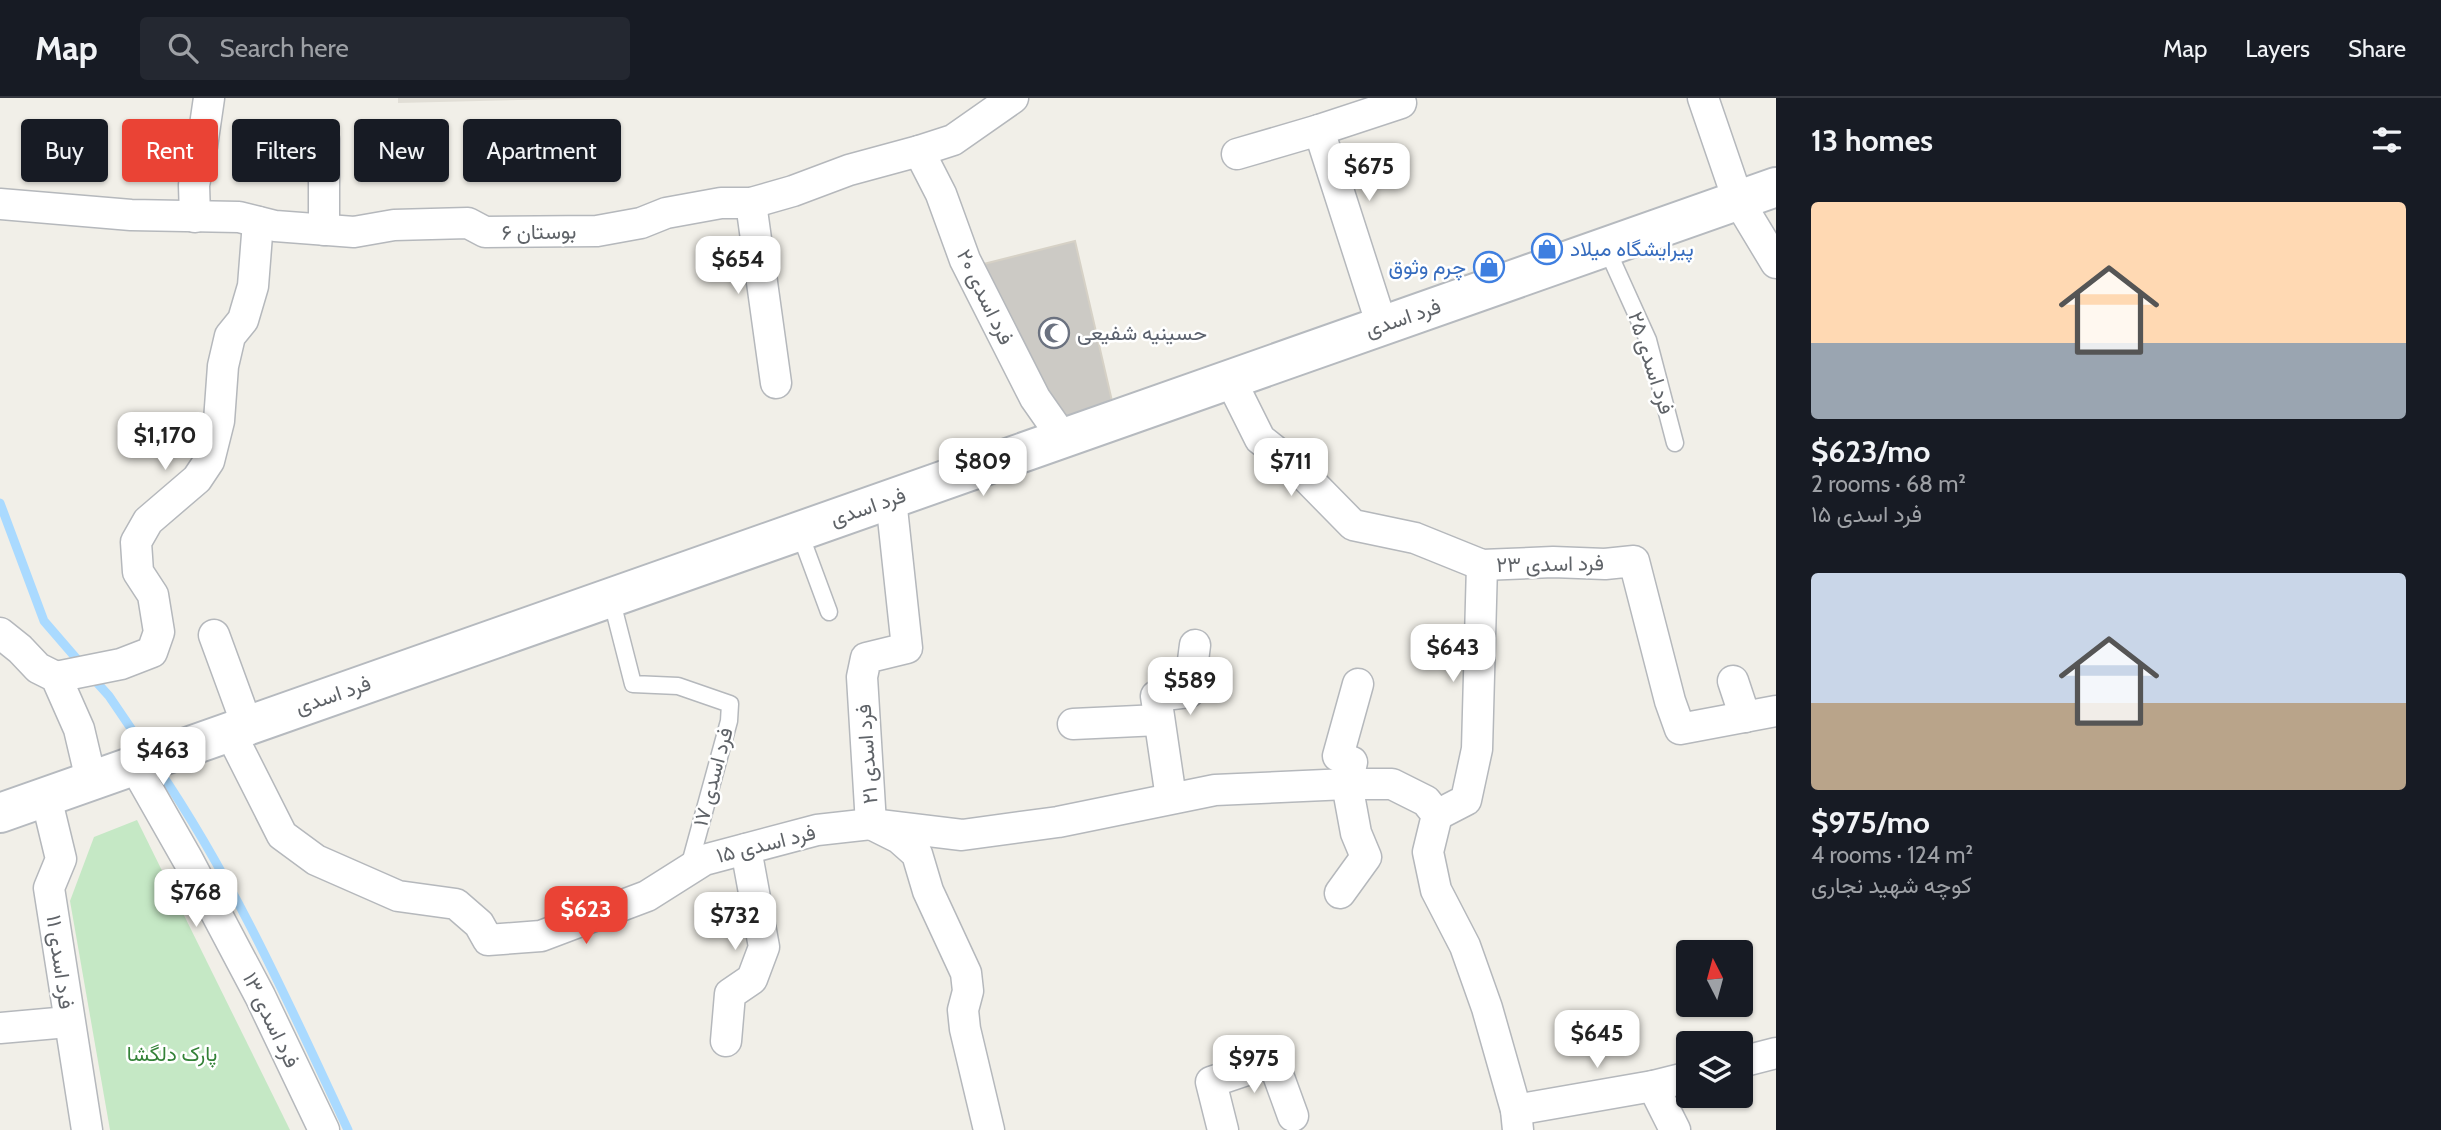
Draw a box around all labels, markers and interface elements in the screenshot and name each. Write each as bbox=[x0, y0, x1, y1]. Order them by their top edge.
search box bbox=[140, 17, 630, 80]
text: Map bbox=[35, 28, 98, 68]
icon: search bbox=[164, 29, 202, 67]
text: Search here bbox=[220, 32, 349, 64]
text: Map bbox=[2163, 34, 2207, 63]
text: Layers bbox=[2245, 34, 2310, 63]
text: Share bbox=[2348, 34, 2406, 63]
chip: Buy bbox=[21, 119, 108, 182]
chip: Rent bbox=[122, 119, 218, 182]
chip: Filters bbox=[232, 119, 340, 182]
chip: New bbox=[354, 119, 449, 182]
chip: Apartment bbox=[463, 119, 621, 182]
icon: filters bbox=[2368, 121, 2406, 159]
text: 13 homes bbox=[1811, 122, 1933, 159]
pin: $675 bbox=[1328, 144, 1410, 203]
text: $675 bbox=[1344, 152, 1394, 180]
street label: بوستان ۶ bbox=[501, 218, 577, 246]
shop icon: پیرایشگاه میلاد bbox=[1530, 232, 1564, 266]
pin: $654 bbox=[697, 236, 779, 296]
place label: پیرایشگاه میلاد bbox=[1570, 236, 1694, 263]
text: $654 bbox=[712, 245, 764, 273]
street label: فرد اسدی ۲۰ bbox=[951, 245, 1019, 349]
icon: home bbox=[2046, 247, 2172, 373]
shop icon: چرم وثوق bbox=[1472, 250, 1506, 284]
place label: چرم وثوق bbox=[1389, 254, 1466, 281]
street label: فرد اسدی bbox=[1362, 293, 1444, 343]
street label: فرد اسدی ۲۵ bbox=[1622, 308, 1680, 418]
mosque icon: حسینیه شفیعی bbox=[1037, 316, 1071, 350]
place label: حسینیه شفیعی bbox=[1077, 320, 1207, 345]
pin: $1,170 bbox=[108, 412, 222, 472]
text: $1,170 bbox=[134, 421, 197, 449]
text: $623/mo bbox=[1811, 433, 1930, 470]
pin: $809 bbox=[942, 438, 1024, 498]
pin: $711 bbox=[1250, 438, 1332, 498]
text: $809 bbox=[955, 447, 1011, 475]
text: $711 bbox=[1270, 447, 1312, 475]
text: 2 rooms · 68 m² bbox=[1811, 470, 1966, 498]
street label: فرد اسدی bbox=[827, 482, 909, 532]
text: فرد اسدی ۱۵ bbox=[1811, 500, 1922, 528]
street label: فرد اسدی ۲۳ bbox=[1496, 550, 1604, 578]
icon: home bbox=[2046, 618, 2172, 744]
pin: $643 bbox=[1412, 624, 1494, 684]
text: $643 bbox=[1427, 633, 1479, 661]
pin: $589 bbox=[1149, 658, 1231, 717]
text: $589 bbox=[1164, 666, 1216, 694]
street label: فرد اسدی bbox=[292, 670, 374, 720]
street label: فرد اسدی ۲۱ bbox=[851, 703, 883, 805]
street label: فرد اسدی ۱۷ bbox=[687, 725, 739, 829]
pin: $463 bbox=[122, 728, 204, 787]
text: $463 bbox=[137, 736, 189, 764]
text: $975/mo bbox=[1811, 804, 1930, 841]
street label: فرد اسدی ۱۵ bbox=[714, 819, 818, 869]
text: 4 rooms · 124 m² bbox=[1811, 841, 1973, 869]
pin: $768 bbox=[155, 870, 237, 929]
text: کوچه شهید ‌نجاری bbox=[1811, 871, 1972, 899]
text: $768 bbox=[170, 878, 222, 906]
pin: $623 bbox=[545, 886, 627, 946]
pin: $732 bbox=[694, 892, 776, 952]
text: $623 bbox=[561, 895, 611, 923]
text: $732 bbox=[710, 901, 760, 929]
street label: فرد اسدی ۱۱ bbox=[41, 913, 79, 1011]
north arrow bbox=[1676, 940, 1754, 1017]
map controls bbox=[1676, 940, 1753, 1108]
street label: فرد اسدی ۱۳ bbox=[237, 968, 305, 1072]
pin: $645 bbox=[1556, 1010, 1638, 1070]
text: $645 bbox=[1571, 1019, 1623, 1047]
button: layers bbox=[1676, 1031, 1753, 1108]
pin: $975 bbox=[1213, 1035, 1295, 1095]
park label: پارک دلگشا bbox=[127, 1041, 217, 1068]
text: $975 bbox=[1229, 1044, 1279, 1072]

